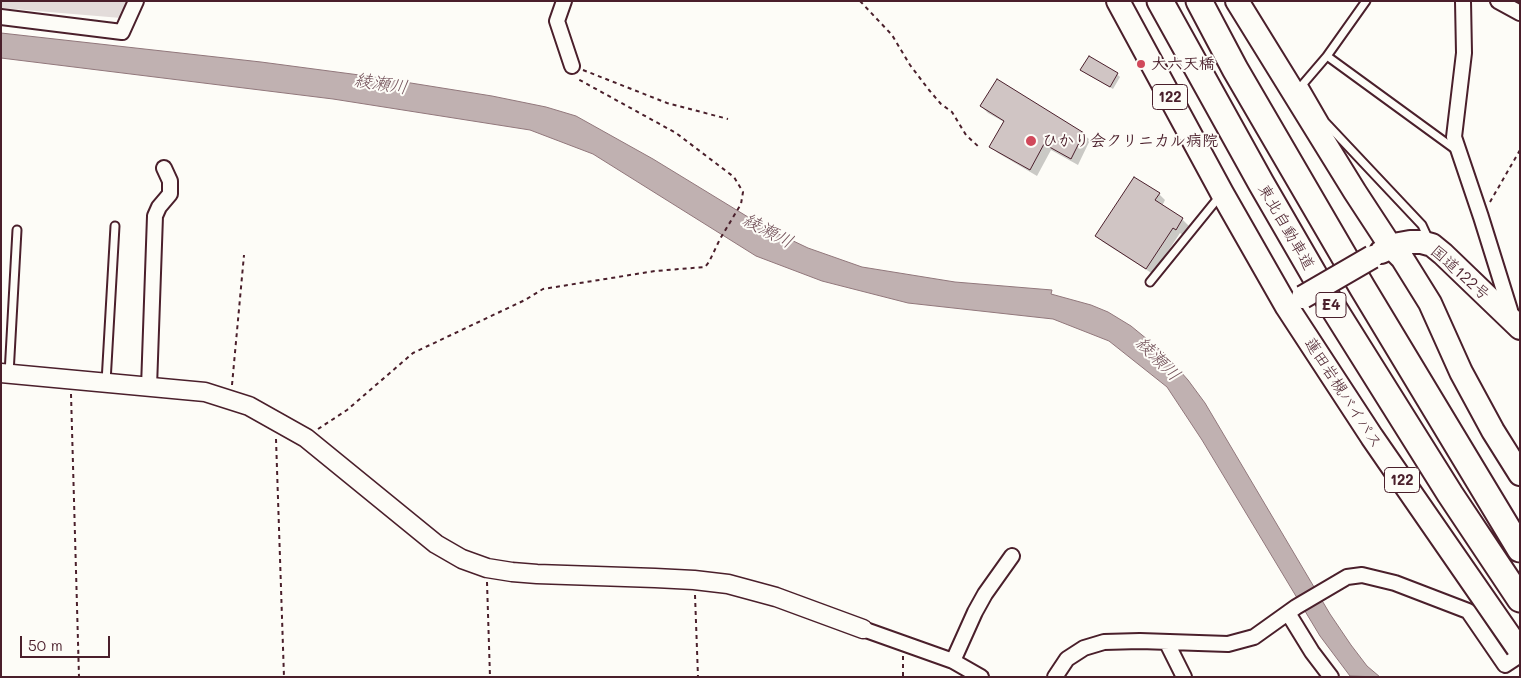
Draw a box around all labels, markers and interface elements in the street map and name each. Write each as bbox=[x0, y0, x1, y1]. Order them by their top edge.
place label: 大六天橋 bbox=[1151, 54, 1215, 74]
marker: 大六天橋 bbox=[1135, 58, 1147, 70]
water label: 綾瀬川 bbox=[353, 69, 409, 99]
road number: 122 bbox=[1152, 84, 1188, 110]
place label: ひかり会クリニカル病院 bbox=[1042, 131, 1218, 151]
marker: ひかり会クリニカル病院 bbox=[1024, 134, 1038, 148]
street label: 東北自動車道 bbox=[1254, 181, 1318, 273]
water label: 綾瀬川 bbox=[739, 209, 797, 253]
street label: 国道122号 bbox=[1426, 241, 1494, 305]
road number: E4 bbox=[1316, 292, 1346, 318]
water label: 綾瀬川 bbox=[1131, 332, 1185, 386]
street label: 蓮田岩槻バイパス bbox=[1300, 334, 1386, 452]
road number: 122 bbox=[1384, 468, 1420, 492]
scale bar bbox=[22, 626, 112, 658]
text: 50 m bbox=[28, 635, 63, 655]

